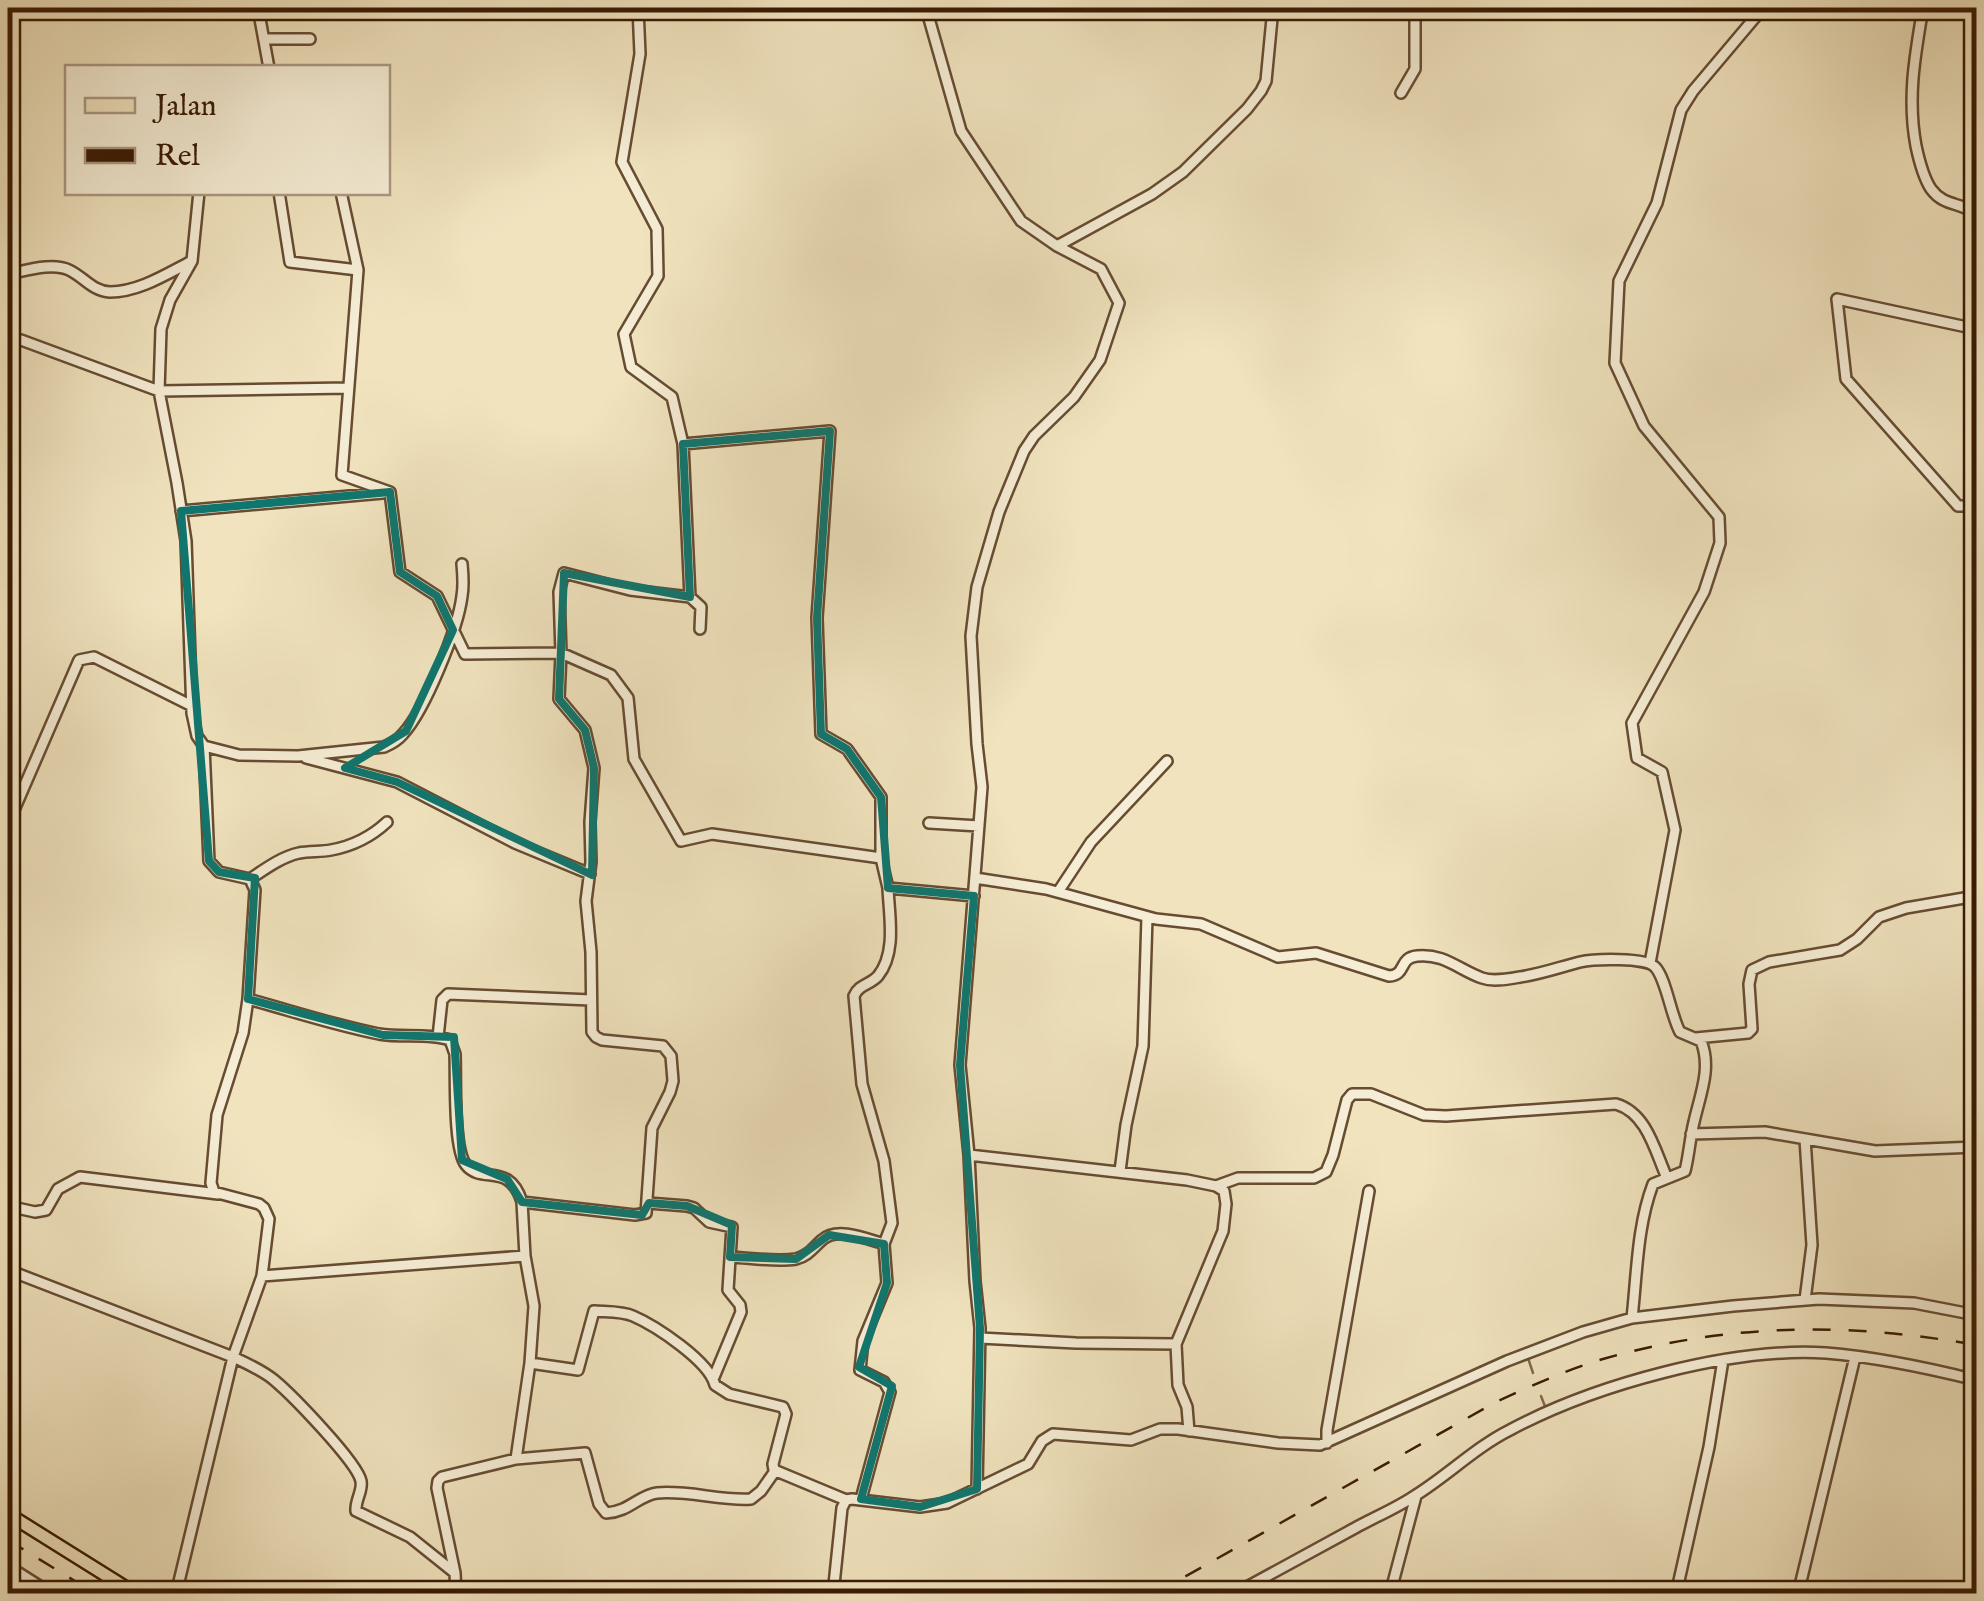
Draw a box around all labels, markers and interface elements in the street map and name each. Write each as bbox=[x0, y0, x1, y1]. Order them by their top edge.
legend bbox=[65, 65, 390, 195]
text: Jalan bbox=[152, 88, 217, 126]
text: Rel bbox=[155, 138, 200, 176]

